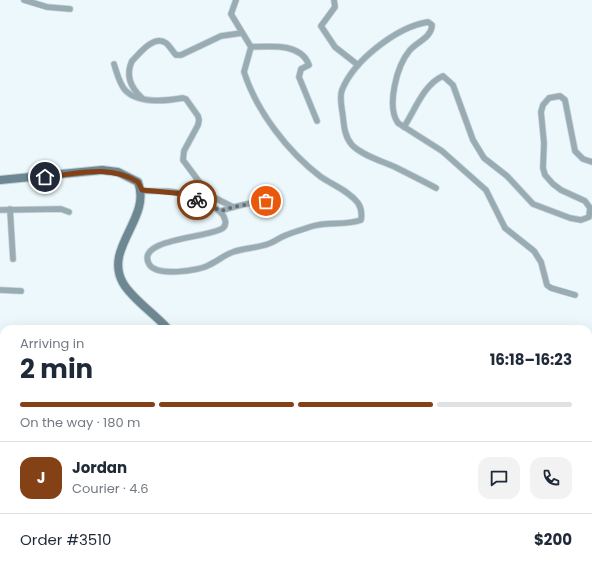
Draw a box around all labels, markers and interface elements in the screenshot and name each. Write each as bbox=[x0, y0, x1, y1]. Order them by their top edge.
pin bbox=[28, 160, 62, 194]
icon: home bbox=[34, 166, 56, 188]
courier bbox=[177, 180, 217, 220]
pin bbox=[249, 184, 283, 218]
icon: bike bbox=[186, 189, 208, 211]
icon: bag bbox=[255, 190, 277, 212]
text: Arriving in bbox=[20, 334, 84, 353]
text: 16:18–16:23 bbox=[490, 349, 572, 370]
text: 2 min bbox=[20, 351, 93, 387]
text: On the way · 180 m bbox=[20, 413, 140, 432]
text: Jordan bbox=[72, 457, 127, 478]
button: chat bbox=[478, 457, 520, 499]
button: phone bbox=[530, 457, 572, 499]
text: J bbox=[37, 467, 45, 488]
text: Courier · 4.6 bbox=[72, 479, 149, 498]
text: Order #3510 bbox=[20, 529, 112, 550]
text: $200 bbox=[534, 529, 572, 550]

